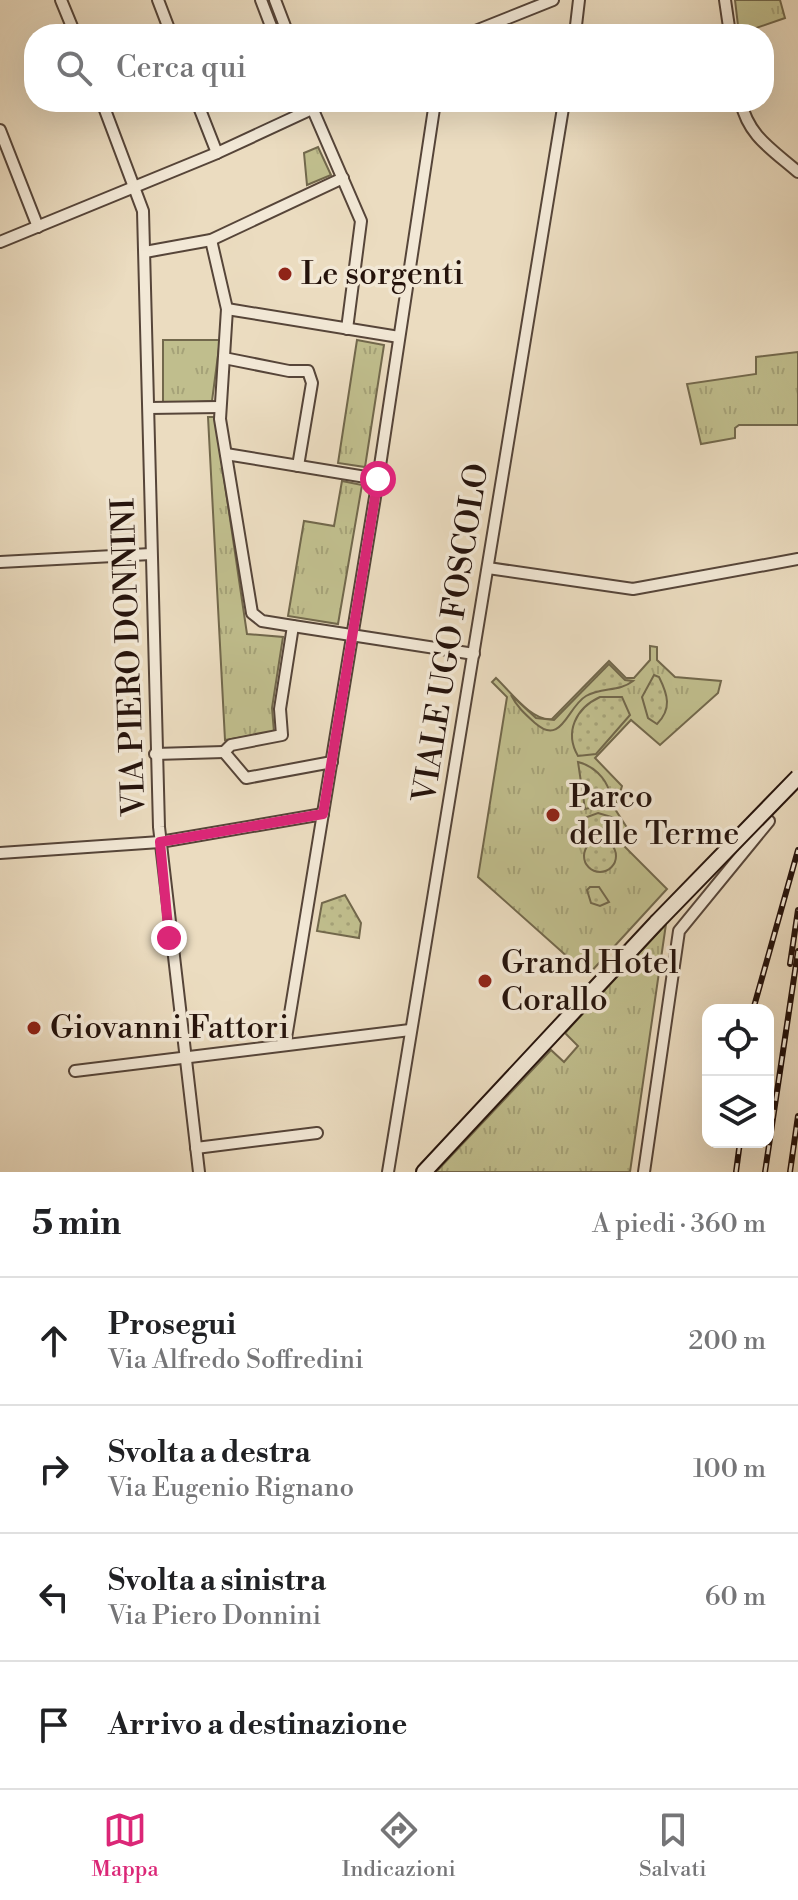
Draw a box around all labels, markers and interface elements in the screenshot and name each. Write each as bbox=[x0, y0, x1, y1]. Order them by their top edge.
search box bbox=[24, 24, 774, 112]
icon: search bbox=[52, 46, 96, 90]
text: Cerca qui bbox=[116, 49, 246, 87]
place label: Le sorgenti bbox=[301, 254, 464, 294]
marker: Le sorgenti bbox=[276, 265, 294, 283]
route start bbox=[360, 461, 396, 497]
street label: VIALE UGO FOSCOLO bbox=[404, 461, 498, 806]
street label: VIA PIERO DONNINI bbox=[103, 497, 155, 818]
place label: Parco delle Terme bbox=[569, 777, 739, 854]
marker: Parco delle Terme bbox=[544, 806, 562, 824]
route end bbox=[151, 920, 187, 956]
place label: Grand Hotel Corallo bbox=[501, 943, 679, 1020]
marker: Grand Hotel Corallo bbox=[476, 972, 494, 990]
map controls bbox=[702, 1004, 774, 1148]
button: locate bbox=[702, 1004, 774, 1076]
place label: Giovanni Fattori bbox=[50, 1008, 289, 1048]
marker: Giovanni Fattori bbox=[25, 1019, 43, 1037]
button: layers bbox=[702, 1076, 774, 1148]
text: 5 min bbox=[32, 1203, 121, 1245]
text: A piedi · 360 m bbox=[592, 1208, 766, 1240]
text: Prosegui bbox=[108, 1306, 236, 1344]
icon: ahead bbox=[32, 1319, 76, 1363]
text: 200 m bbox=[689, 1325, 766, 1357]
text: Via Alfredo Soffredini bbox=[108, 1344, 364, 1376]
text: Svolta a destra bbox=[108, 1434, 311, 1472]
icon: right bbox=[32, 1447, 76, 1491]
text: 100 m bbox=[693, 1453, 766, 1485]
text: Via Eugenio Rignano bbox=[108, 1472, 354, 1504]
text: Svolta a sinistra bbox=[108, 1562, 326, 1600]
icon: left bbox=[32, 1575, 76, 1619]
text: 60 m bbox=[705, 1581, 766, 1613]
text: Via Piero Donnini bbox=[108, 1600, 321, 1632]
icon: arrive bbox=[32, 1703, 76, 1747]
text: Arrivo a destinazione bbox=[108, 1706, 407, 1744]
tab: Mappa bbox=[92, 1808, 159, 1883]
tab: Indicazioni bbox=[342, 1808, 456, 1883]
tab: Salvati bbox=[639, 1808, 706, 1883]

